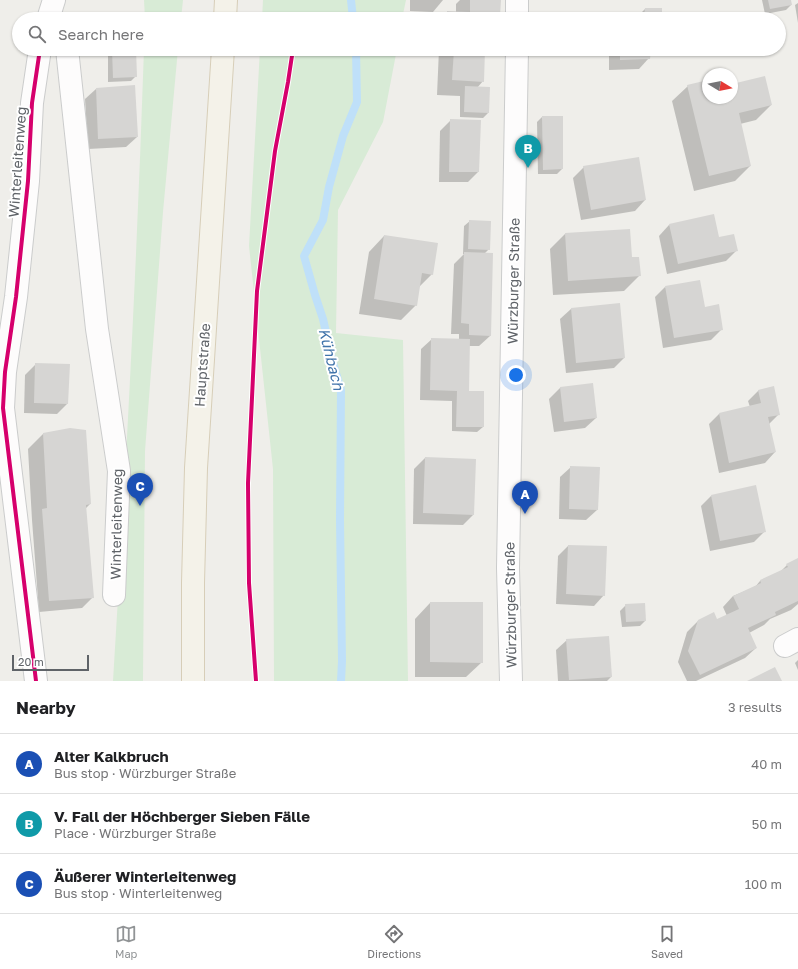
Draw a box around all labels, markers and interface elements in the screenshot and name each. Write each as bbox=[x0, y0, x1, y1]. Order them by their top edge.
search box bbox=[12, 12, 786, 56]
icon: search bbox=[26, 23, 48, 45]
text: Search here bbox=[58, 25, 144, 43]
north arrow bbox=[702, 68, 738, 104]
street label: Winterleitenweg bbox=[5, 106, 29, 218]
pin: B bbox=[515, 135, 541, 168]
street label: Würzburger Straße bbox=[503, 218, 523, 344]
street label: Hauptstraße bbox=[191, 323, 213, 407]
water label: Kühbach bbox=[316, 326, 349, 393]
your location bbox=[506, 365, 526, 385]
street label: Winterleitenweg bbox=[107, 468, 125, 580]
pin: C bbox=[127, 473, 153, 506]
pin: A bbox=[512, 481, 538, 514]
street label: Würzburger Straße bbox=[500, 542, 520, 668]
scale bar bbox=[12, 653, 89, 672]
text: 20 m bbox=[18, 655, 44, 668]
text: Nearby bbox=[16, 697, 76, 718]
text: 3 results bbox=[728, 699, 782, 715]
text: Alter Kalkbruch bbox=[54, 747, 169, 765]
text: A bbox=[24, 756, 34, 772]
text: 40 m bbox=[751, 756, 782, 772]
text: Bus stop · Würzburger Straße bbox=[54, 765, 236, 781]
text: V. Fall der Höchberger Sieben Fälle bbox=[54, 807, 310, 825]
text: B bbox=[24, 816, 34, 832]
text: 50 m bbox=[752, 816, 782, 832]
text: Place · Würzburger Straße bbox=[54, 825, 216, 841]
text: Äußerer Winterleitenweg bbox=[54, 867, 236, 885]
text: C bbox=[24, 876, 34, 892]
text: 100 m bbox=[745, 876, 782, 892]
text: Bus stop · Winterleitenweg bbox=[54, 885, 222, 901]
tab: Map bbox=[115, 923, 137, 960]
tab: Directions bbox=[367, 923, 421, 960]
tab: Saved bbox=[651, 923, 683, 960]

